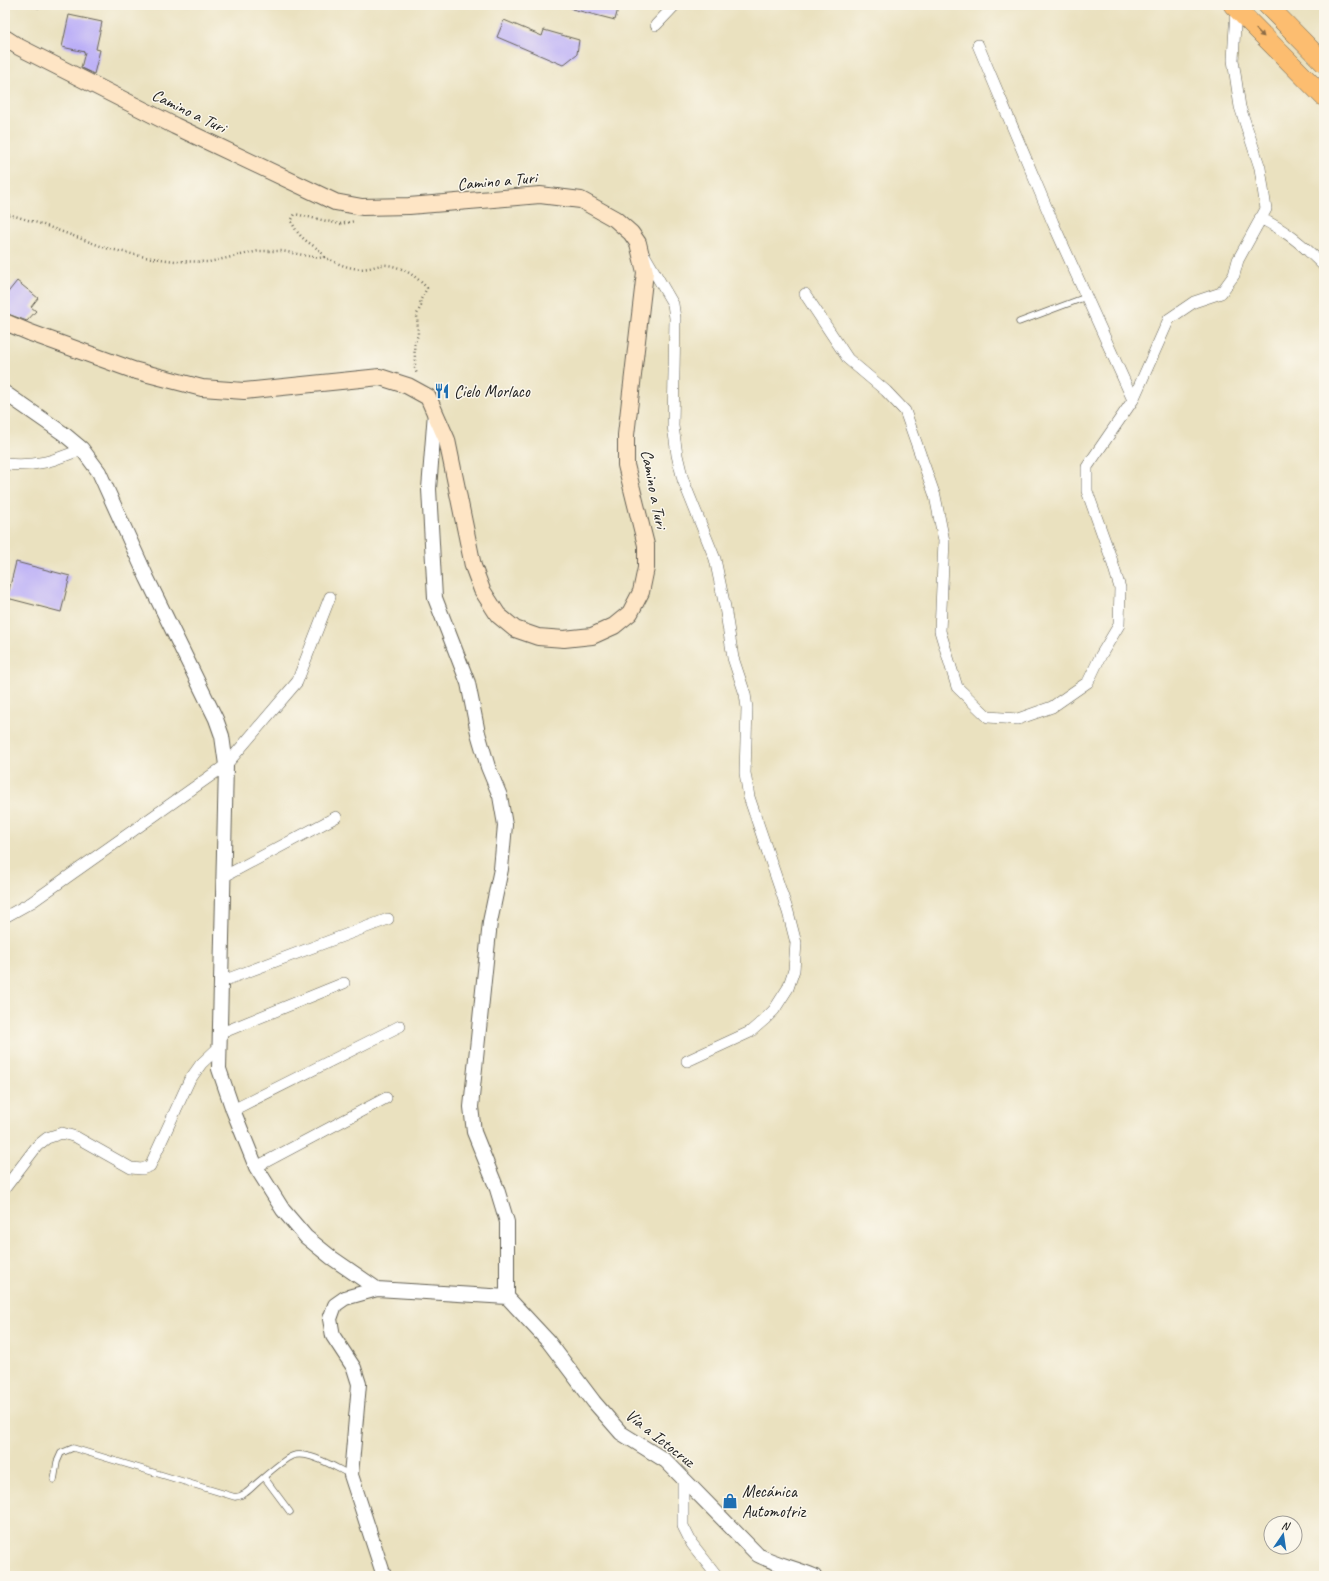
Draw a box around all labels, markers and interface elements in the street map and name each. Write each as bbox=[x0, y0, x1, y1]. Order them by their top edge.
one-way arrow bbox=[1255, 28, 1265, 38]
street label: Camino a Turi bbox=[149, 84, 232, 139]
street label: Camino a Turi bbox=[456, 167, 540, 195]
place label: Cielo Morlaco bbox=[454, 381, 531, 402]
restaurant icon: Cielo Morlaco bbox=[433, 382, 451, 400]
street label: Camino a Turi bbox=[636, 448, 672, 533]
street label: Vía a Ictocruz bbox=[621, 1404, 700, 1473]
place label: Mecánica Automotriz bbox=[742, 1481, 807, 1522]
shop icon: Mecánica Automotriz bbox=[721, 1492, 739, 1510]
north arrow bbox=[1263, 1515, 1303, 1555]
text: N bbox=[1280, 1518, 1292, 1533]

